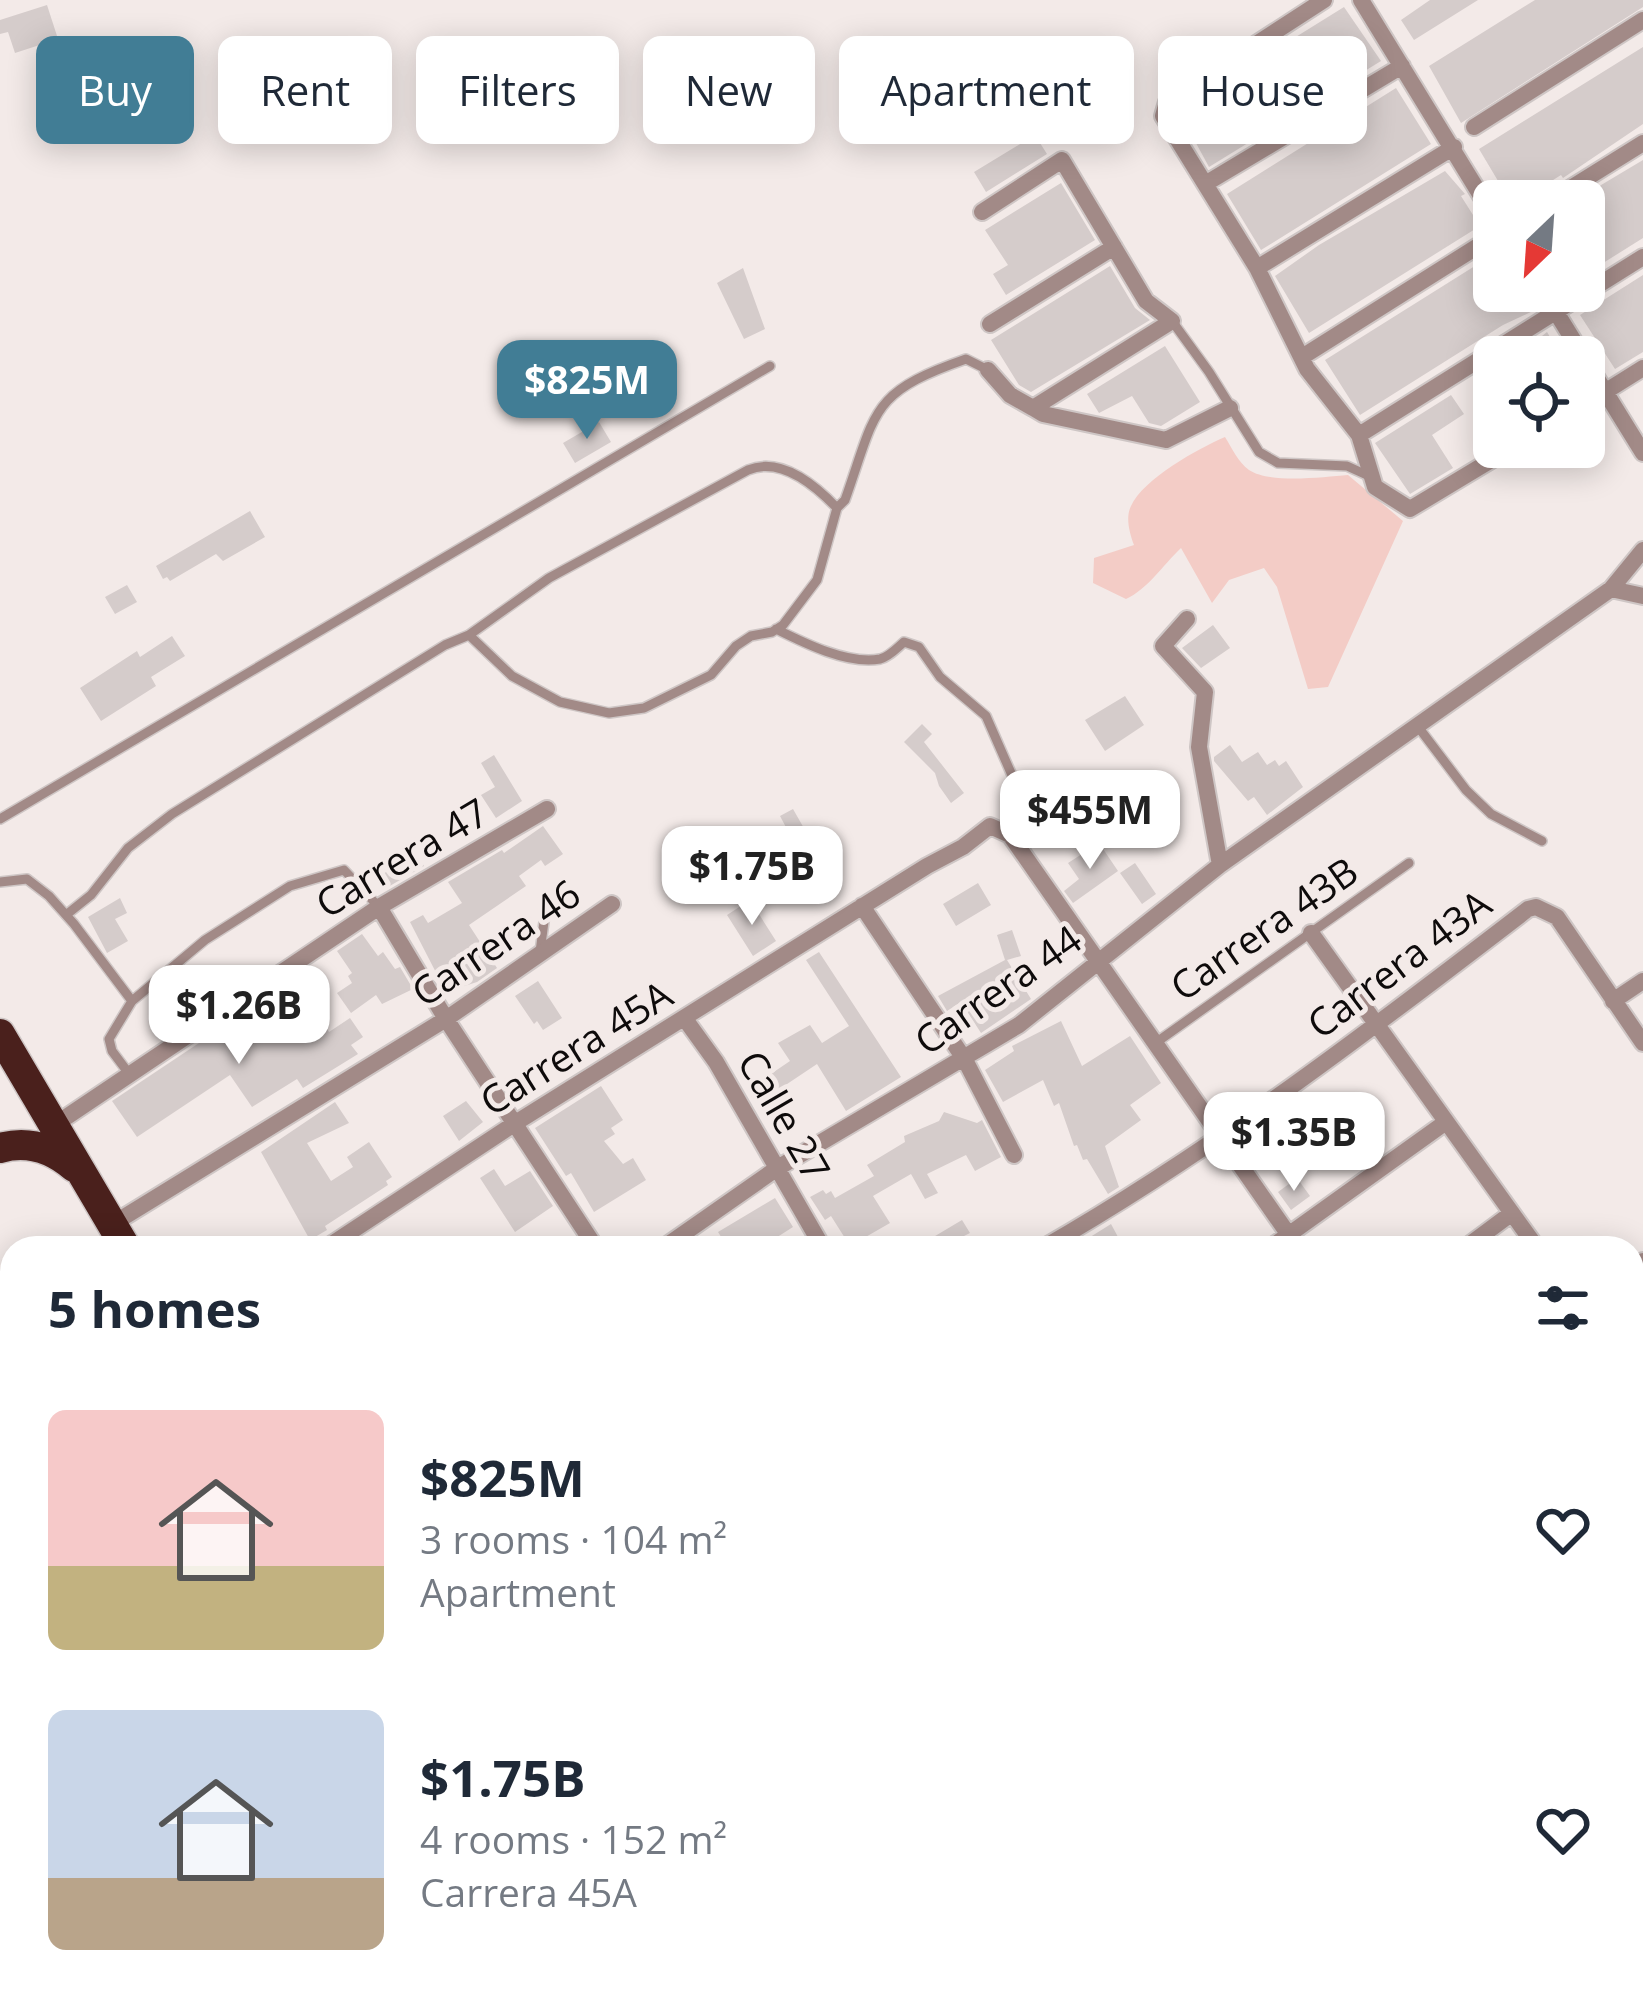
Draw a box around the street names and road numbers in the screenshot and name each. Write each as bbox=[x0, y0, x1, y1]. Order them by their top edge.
street label: Carrera 47 bbox=[305, 784, 497, 929]
street label: Carrera 43B bbox=[1159, 844, 1367, 1012]
street label: Carrera 46 bbox=[401, 866, 590, 1018]
street label: Carrera 43A bbox=[1295, 876, 1501, 1049]
street label: Carrera 44 bbox=[903, 912, 1091, 1066]
street label: Carrera 45A bbox=[469, 967, 682, 1127]
street label: Calle 27 bbox=[727, 1040, 844, 1190]

